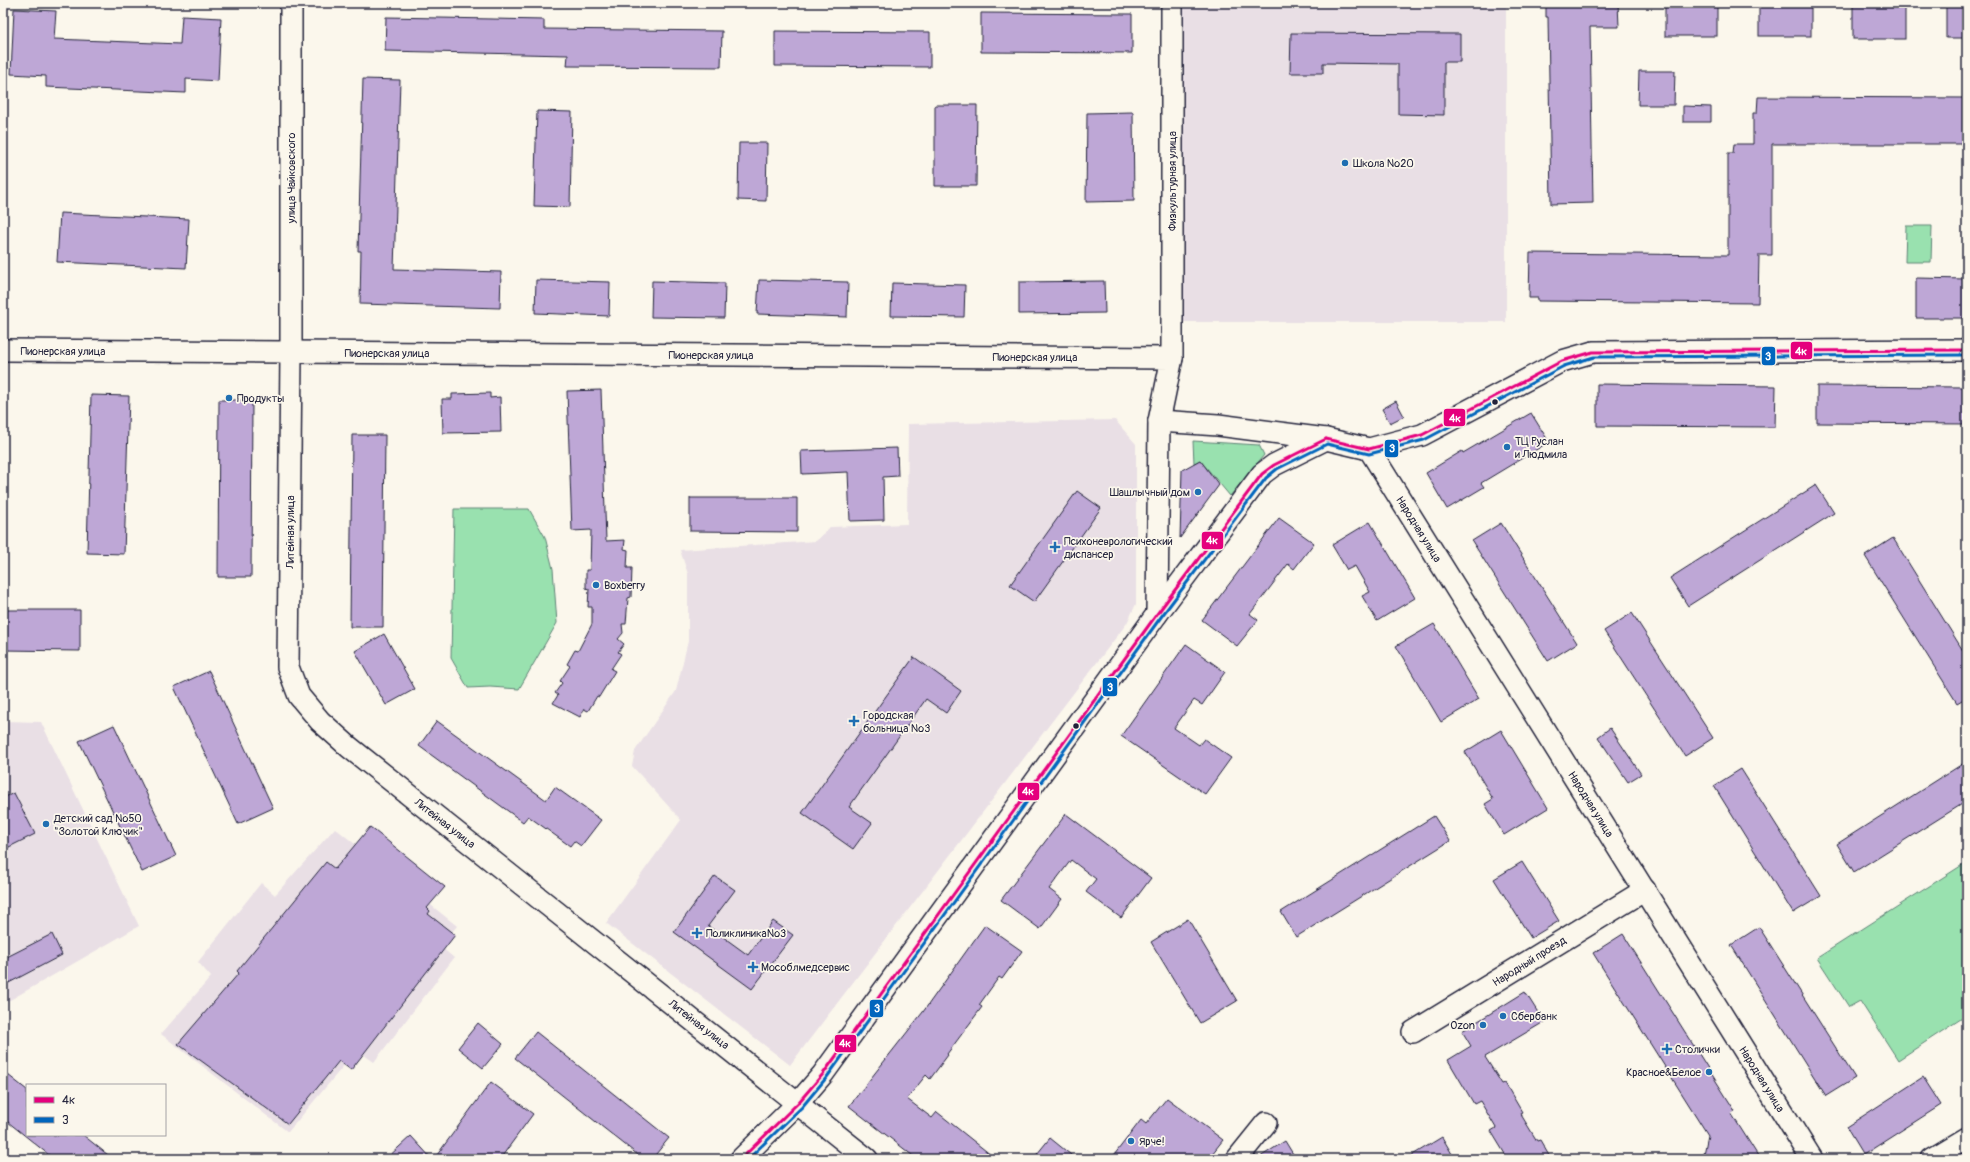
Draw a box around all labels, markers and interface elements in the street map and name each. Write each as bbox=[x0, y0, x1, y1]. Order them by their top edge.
street label: Физкультурная улица bbox=[1166, 131, 1179, 231]
street label: улица Чайковского bbox=[285, 133, 298, 224]
place label: Школа №20 bbox=[1353, 157, 1414, 170]
marker: Школа №20 bbox=[1340, 158, 1350, 168]
line badge: 4к bbox=[1790, 341, 1813, 360]
street label: Пионерская улица bbox=[21, 345, 105, 358]
text: 4к bbox=[1794, 345, 1807, 358]
line badge: 3 bbox=[1761, 346, 1776, 366]
street label: Пионерская улица bbox=[345, 347, 429, 360]
street label: Пионерская улица bbox=[669, 349, 753, 362]
text: 3 bbox=[1765, 350, 1771, 363]
street label: Пионерская улица bbox=[993, 351, 1077, 364]
place label: Продукты bbox=[237, 392, 284, 405]
marker: Продукты bbox=[224, 393, 234, 403]
unlabelled marker bbox=[1490, 397, 1500, 407]
line badge: 4к bbox=[1443, 408, 1466, 427]
text: 4к bbox=[1448, 412, 1461, 425]
place label: ТЦ Руслан и Людмила bbox=[1515, 435, 1567, 461]
line badge: 3 bbox=[1384, 439, 1399, 458]
text: 3 bbox=[1389, 442, 1395, 455]
marker: ТЦ Руслан и Людмила bbox=[1502, 442, 1512, 452]
place label: Шашлычный дом bbox=[1110, 486, 1190, 499]
marker: Шашлычный дом bbox=[1193, 487, 1203, 497]
street label: Народная улица bbox=[1393, 494, 1444, 565]
street label: Литейная улица bbox=[284, 495, 297, 570]
line badge: 4к bbox=[1201, 531, 1224, 550]
text: 4к bbox=[1205, 534, 1218, 547]
place label: Психоневрологический диспансер bbox=[1064, 535, 1173, 561]
marker: Психоневрологический диспансер bbox=[1049, 541, 1061, 553]
place label: Boxberry bbox=[604, 579, 645, 592]
marker: Boxberry bbox=[591, 580, 601, 590]
line badge: 3 bbox=[1102, 677, 1118, 697]
text: 3 bbox=[1107, 681, 1113, 694]
place label: Городская больница №3 bbox=[863, 709, 930, 735]
marker: Городская больница №3 bbox=[848, 715, 860, 727]
unlabelled marker bbox=[1071, 721, 1081, 731]
street label: Народная улица bbox=[1565, 769, 1616, 840]
line badge: 4к bbox=[1017, 782, 1040, 801]
text: 4к bbox=[1021, 785, 1034, 798]
street label: Литейная улица bbox=[411, 795, 478, 851]
place label: Детский сад №50 "Золотой Ключик" bbox=[53, 812, 143, 838]
marker: Детский сад №50 "Золотой Ключик" bbox=[41, 819, 51, 829]
marker: Поликлиника№3 bbox=[691, 927, 703, 939]
place label: Поликлиника№3 bbox=[706, 927, 786, 940]
street label: Народный проезд bbox=[1490, 933, 1569, 989]
place label: Мособлмедсервис bbox=[761, 961, 850, 974]
marker: Мособлмедсервис bbox=[748, 962, 758, 972]
street label: Литейная улица bbox=[665, 996, 732, 1052]
line badge: 3 bbox=[869, 999, 884, 1018]
text: 3 bbox=[874, 1002, 880, 1015]
place label: Сбербанк bbox=[1511, 1010, 1558, 1023]
marker: Сбербанк bbox=[1498, 1011, 1508, 1021]
place label: Ozon bbox=[1450, 1019, 1475, 1032]
marker: Ozon bbox=[1478, 1020, 1488, 1030]
line badge: 4к bbox=[834, 1034, 857, 1053]
text: 4к bbox=[838, 1037, 851, 1050]
place label: Столички bbox=[1675, 1043, 1720, 1056]
marker: Столички bbox=[1662, 1044, 1672, 1054]
street label: Народная улица bbox=[1736, 1044, 1787, 1115]
place label: Красное&Белое bbox=[1626, 1066, 1702, 1079]
marker: Красное&Белое bbox=[1704, 1067, 1714, 1077]
legend bbox=[26, 1084, 166, 1136]
text: 4к bbox=[62, 1093, 75, 1108]
text: 3 bbox=[62, 1113, 69, 1128]
place label: Ярче! bbox=[1139, 1135, 1165, 1148]
marker: Ярче! bbox=[1126, 1136, 1136, 1146]

